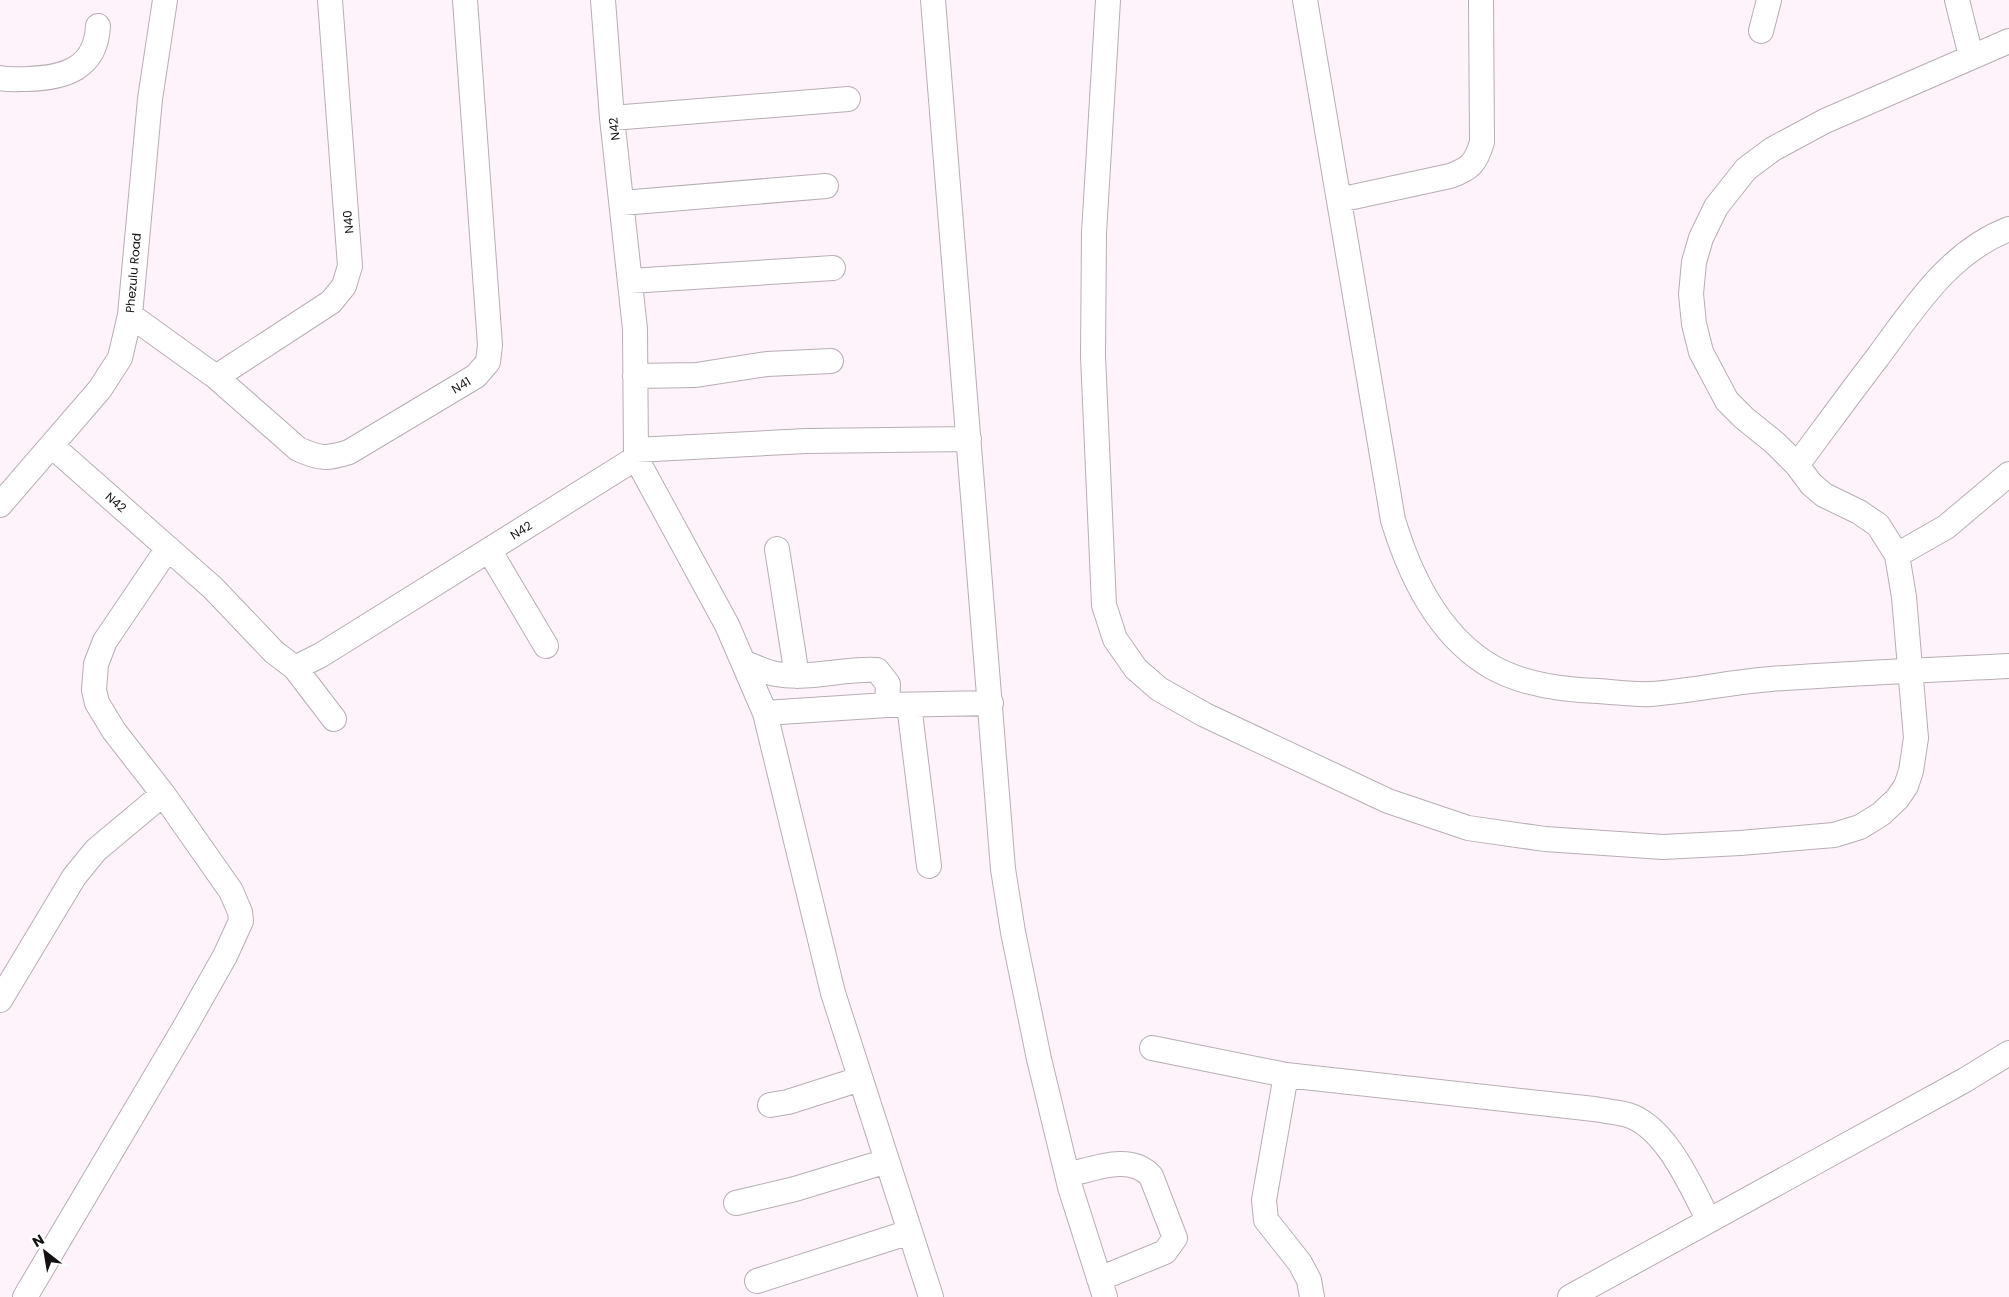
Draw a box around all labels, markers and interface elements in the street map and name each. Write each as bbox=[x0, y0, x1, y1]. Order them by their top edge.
street label: N42 bbox=[604, 117, 624, 141]
street label: N40 bbox=[339, 210, 357, 234]
street label: Phezulu Road bbox=[121, 232, 145, 314]
street label: N41 bbox=[448, 373, 474, 397]
street label: N42 bbox=[102, 488, 130, 516]
street label: N42 bbox=[507, 517, 535, 543]
north arrow bbox=[20, 1227, 70, 1277]
text: N bbox=[29, 1230, 48, 1252]

